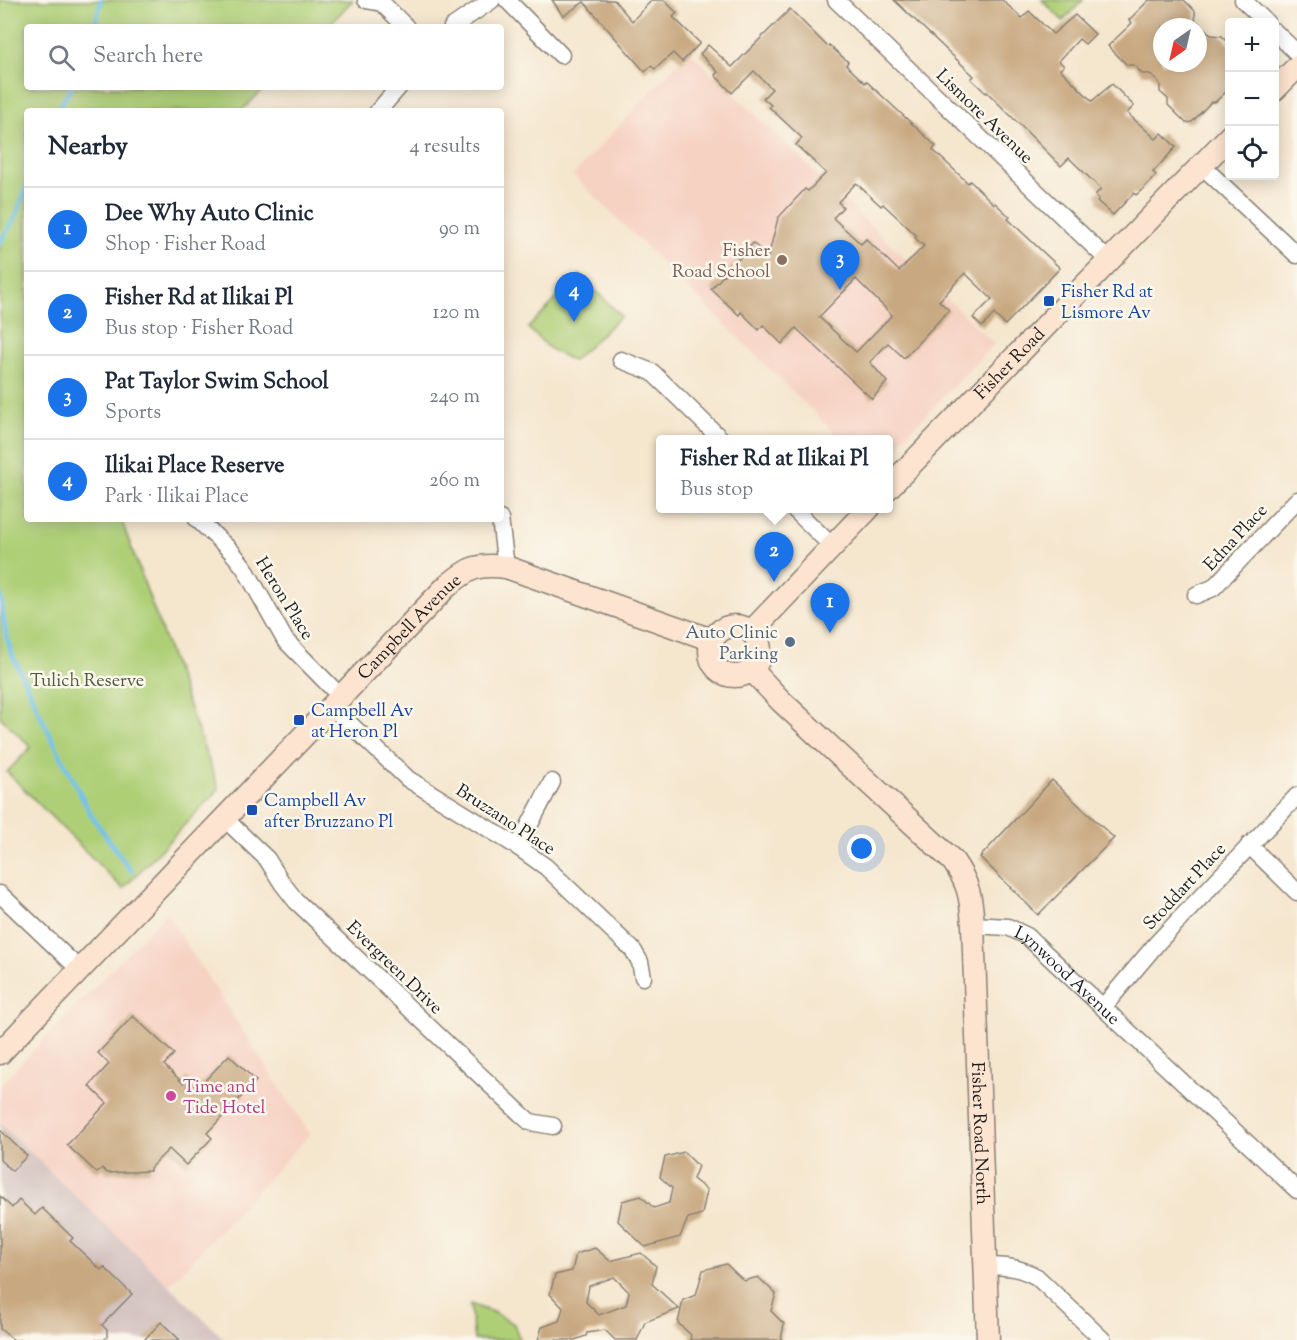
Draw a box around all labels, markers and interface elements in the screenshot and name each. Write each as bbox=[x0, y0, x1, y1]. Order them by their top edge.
north arrow bbox=[1153, 18, 1207, 72]
map controls bbox=[1225, 18, 1279, 180]
button: + bbox=[1225, 18, 1279, 72]
search box bbox=[24, 24, 504, 90]
icon: search bbox=[45, 41, 78, 74]
text: Search here bbox=[93, 41, 203, 73]
street label: Lismore Avenue bbox=[929, 64, 1038, 171]
button: − bbox=[1225, 72, 1279, 126]
button: locate bbox=[1225, 126, 1279, 180]
text: Nearby bbox=[48, 129, 128, 166]
text: 4 results bbox=[409, 133, 480, 162]
text: Dee Why Auto Clinic bbox=[105, 199, 314, 231]
text: 1 bbox=[64, 215, 71, 244]
text: 90 m bbox=[439, 215, 480, 244]
text: Shop · Fisher Road bbox=[105, 231, 266, 260]
place label: Fisher Road School bbox=[672, 239, 770, 286]
pin: 3 bbox=[820, 240, 860, 290]
marker: Fisher Road School bbox=[775, 253, 789, 267]
pin: 4 bbox=[554, 272, 594, 322]
place label: Fisher Rd at Lismore Av bbox=[1061, 280, 1153, 327]
text: Fisher Rd at Ilikai Pl bbox=[105, 283, 293, 315]
marker: Fisher Rd at Lismore Av bbox=[1042, 294, 1056, 308]
text: 2 bbox=[63, 299, 72, 328]
text: 120 m bbox=[432, 299, 480, 328]
text: Bus stop · Fisher Road bbox=[105, 315, 293, 344]
street label: Fisher Road bbox=[969, 323, 1052, 407]
text: Pat Taylor Swim School bbox=[105, 367, 329, 399]
text: 3 bbox=[63, 383, 72, 412]
text: 240 m bbox=[429, 383, 480, 412]
text: Sports bbox=[105, 399, 161, 428]
popup bbox=[656, 435, 893, 513]
text: Fisher Rd at Ilikai Pl bbox=[680, 444, 869, 476]
text: Ilikai Place Reserve bbox=[105, 451, 285, 483]
text: 4 bbox=[62, 467, 73, 496]
text: 260 m bbox=[429, 467, 480, 496]
text: Bus stop bbox=[680, 476, 753, 505]
text: Park · Ilikai Place bbox=[105, 483, 249, 512]
street label: Edna Place bbox=[1198, 499, 1274, 578]
pin: 2 bbox=[754, 532, 794, 582]
street label: Heron Place bbox=[248, 553, 319, 646]
street label: Campbell Avenue bbox=[352, 568, 468, 687]
pin: 1 bbox=[810, 584, 850, 633]
place label: Auto Clinic Parking bbox=[685, 621, 778, 668]
marker: Auto Clinic Parking bbox=[783, 635, 797, 649]
park label: Tulich Reserve bbox=[30, 669, 144, 695]
place label: Campbell Av at Heron Pl bbox=[311, 699, 414, 746]
marker: Campbell Av at Heron Pl bbox=[292, 713, 306, 727]
street label: Bruzzano Place bbox=[450, 779, 560, 863]
place label: Campbell Av after Bruzzano Pl bbox=[264, 789, 393, 836]
marker: Campbell Av after Bruzzano Pl bbox=[245, 803, 259, 817]
your location bbox=[847, 834, 876, 863]
street label: Stoddart Place bbox=[1138, 838, 1233, 937]
street label: Evergreen Drive bbox=[340, 916, 448, 1021]
street label: Lynwood Avenue bbox=[1010, 921, 1125, 1032]
street label: Fisher Road North bbox=[963, 1061, 994, 1206]
place label: Time and Tide Hotel bbox=[183, 1075, 265, 1122]
marker: Time and Tide Hotel bbox=[164, 1089, 178, 1103]

